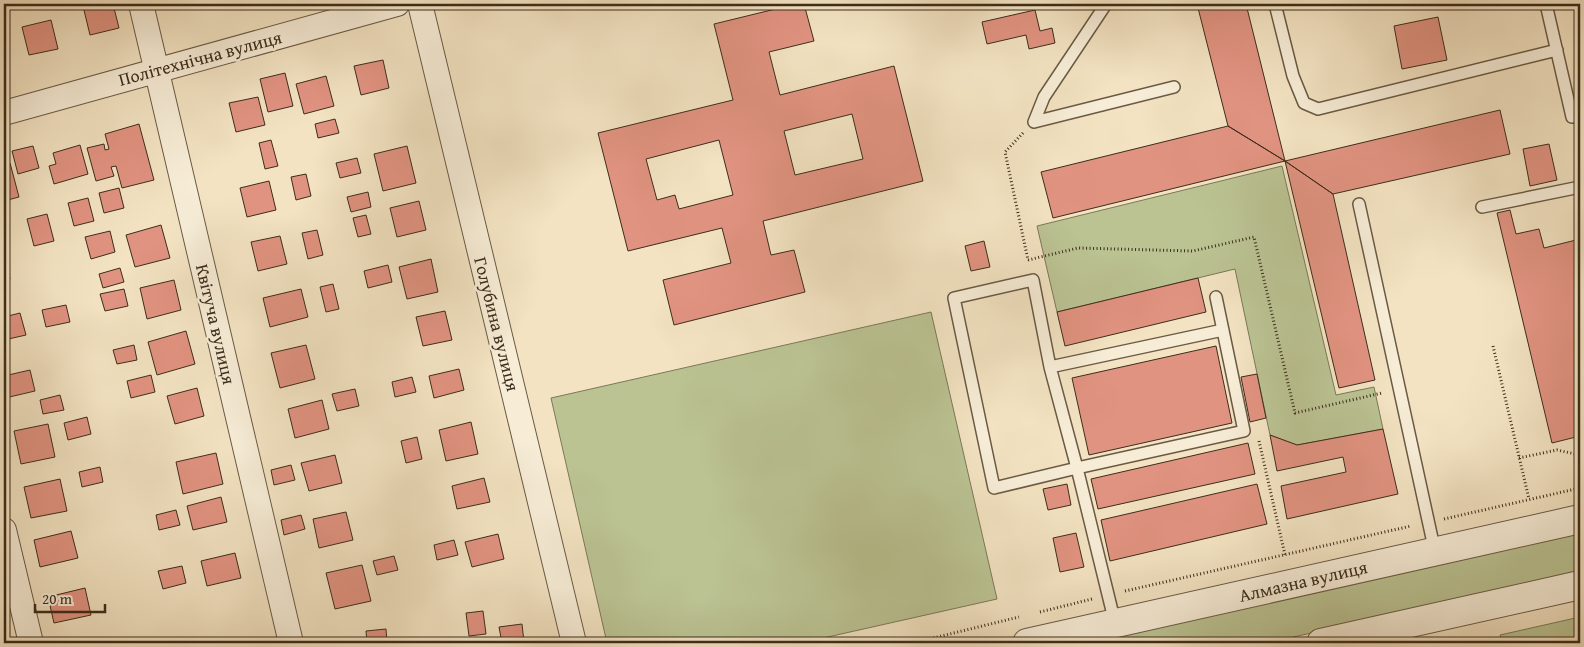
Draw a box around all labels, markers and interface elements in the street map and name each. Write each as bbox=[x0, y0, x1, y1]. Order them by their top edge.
street label: Політехнічна вулиця bbox=[115, 23, 285, 93]
street label: Голубина вулиця bbox=[467, 254, 527, 394]
street label: Квітуча вулиця bbox=[189, 261, 243, 387]
street label: Алмазна вулиця bbox=[1236, 553, 1370, 609]
scale bar bbox=[35, 582, 105, 614]
text: 20 m bbox=[42, 588, 73, 609]

